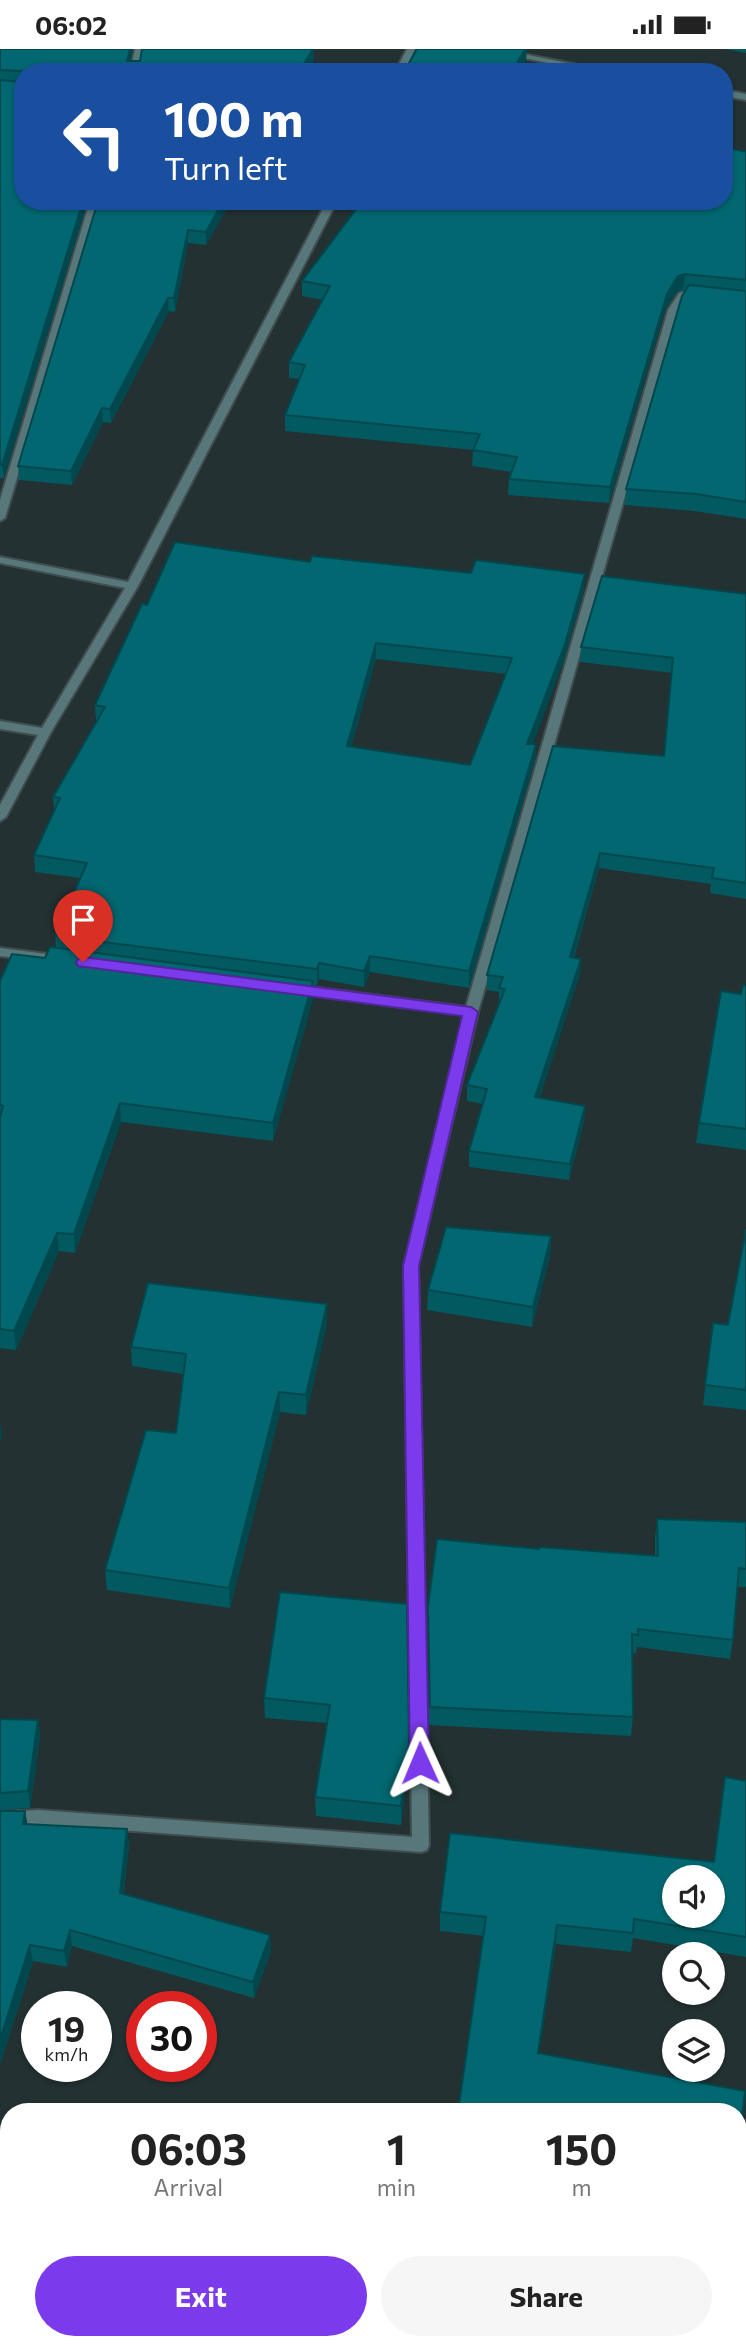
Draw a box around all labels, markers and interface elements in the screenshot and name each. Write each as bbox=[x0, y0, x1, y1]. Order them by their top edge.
text: 06:02 bbox=[35, 9, 107, 40]
text: 100 m bbox=[164, 87, 303, 147]
icon: left bbox=[49, 91, 140, 182]
text: Turn left bbox=[164, 147, 288, 187]
pin bbox=[53, 890, 113, 962]
icon: arrive bbox=[64, 901, 102, 939]
position arrow bbox=[383, 1726, 457, 1800]
map controls bbox=[662, 1865, 725, 2082]
button: sound bbox=[662, 1865, 725, 1928]
button: search bbox=[662, 1942, 725, 2005]
speed limit sign: 30 bbox=[126, 1991, 217, 2082]
text: 19 bbox=[48, 2006, 85, 2049]
button: layers bbox=[662, 2019, 725, 2082]
text: km/h bbox=[45, 2043, 88, 2065]
text: 06:03 bbox=[130, 2122, 247, 2174]
text: 1 bbox=[387, 2122, 406, 2174]
text: 150 bbox=[546, 2122, 617, 2174]
text: Arrival bbox=[154, 2173, 223, 2201]
text: min bbox=[377, 2173, 416, 2201]
text: m bbox=[571, 2173, 591, 2201]
button: Exit bbox=[35, 2256, 367, 2336]
button: Share bbox=[381, 2256, 712, 2336]

